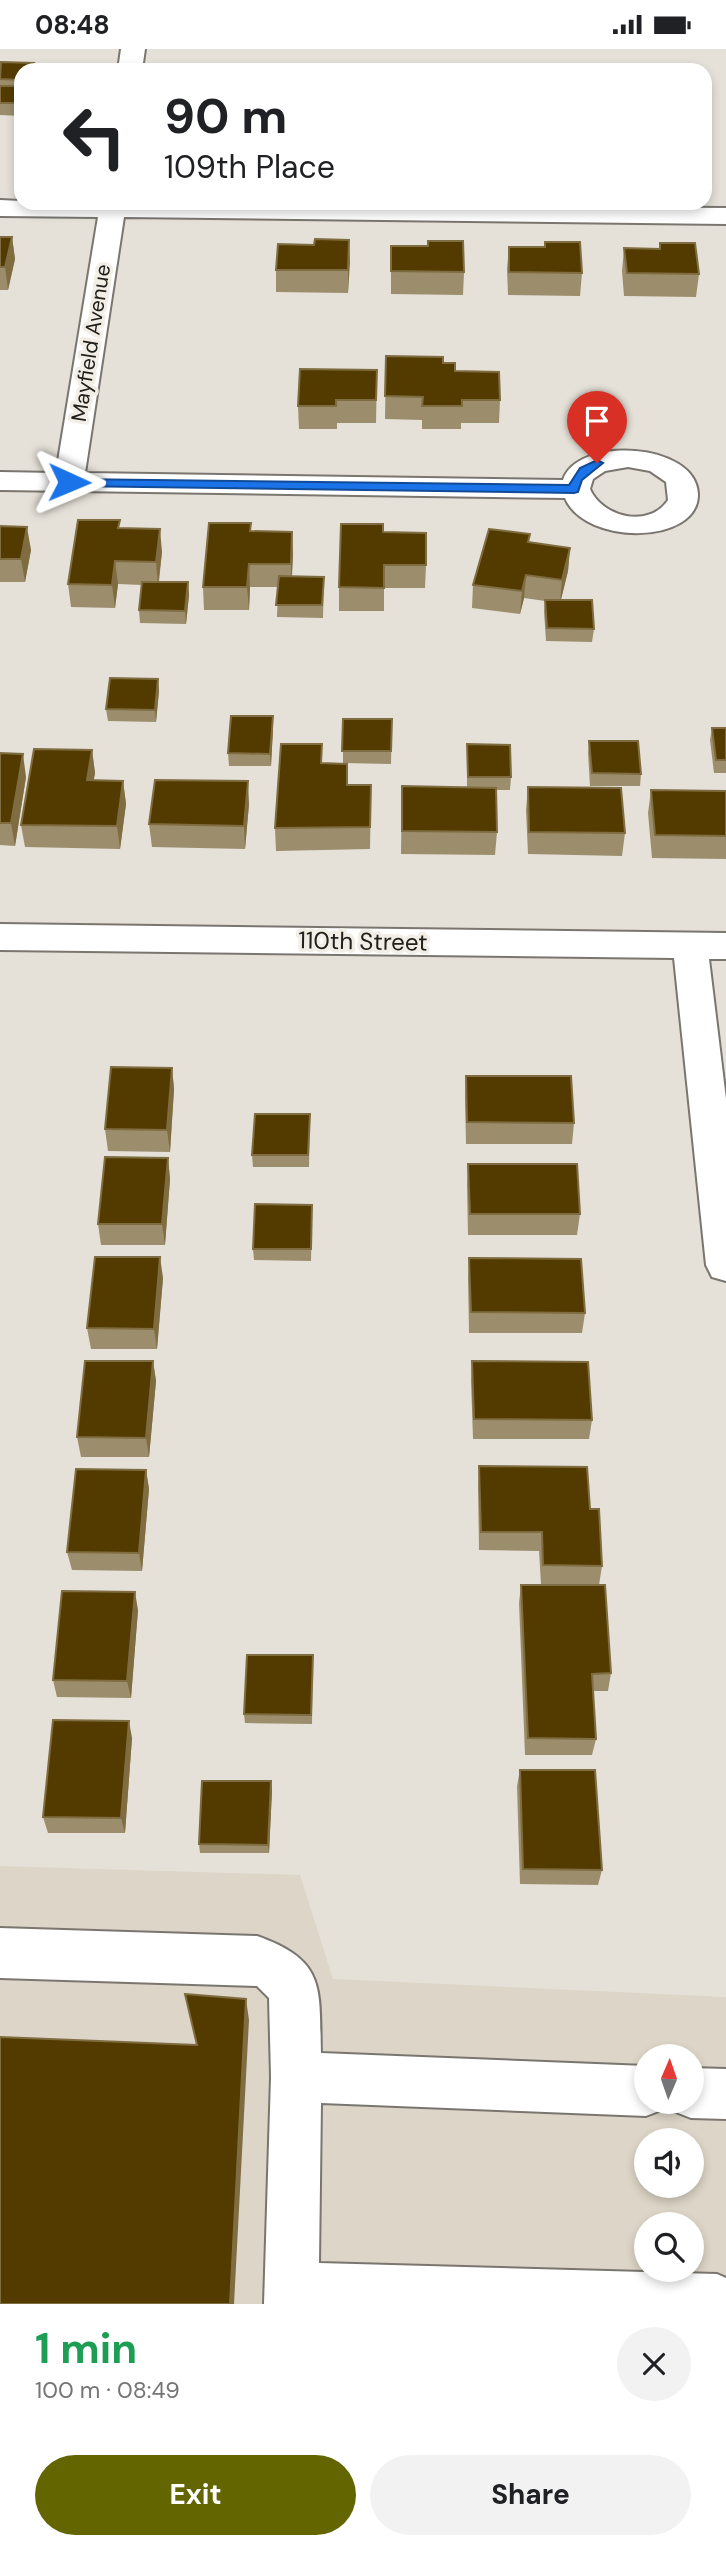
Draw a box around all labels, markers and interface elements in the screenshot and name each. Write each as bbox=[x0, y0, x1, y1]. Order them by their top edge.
text: 08:48 bbox=[35, 8, 110, 42]
text: 90 m bbox=[164, 84, 287, 148]
icon: left bbox=[49, 91, 140, 182]
text: 109th Place bbox=[164, 146, 335, 188]
street label: Mayfield Avenue bbox=[65, 262, 117, 424]
pin bbox=[567, 391, 627, 463]
icon: arrive bbox=[578, 402, 616, 440]
position arrow bbox=[32, 445, 106, 519]
street label: 110th Street bbox=[298, 924, 428, 958]
north arrow bbox=[634, 2044, 704, 2114]
map controls bbox=[634, 2044, 704, 2282]
button: sound bbox=[634, 2128, 704, 2198]
button: search bbox=[634, 2212, 704, 2282]
text: 1 min bbox=[35, 2321, 137, 2376]
button: close bbox=[617, 2327, 691, 2401]
text: 100 m · 08:49 bbox=[35, 2375, 180, 2405]
button: Exit bbox=[35, 2455, 356, 2535]
button: Share bbox=[370, 2455, 691, 2535]

